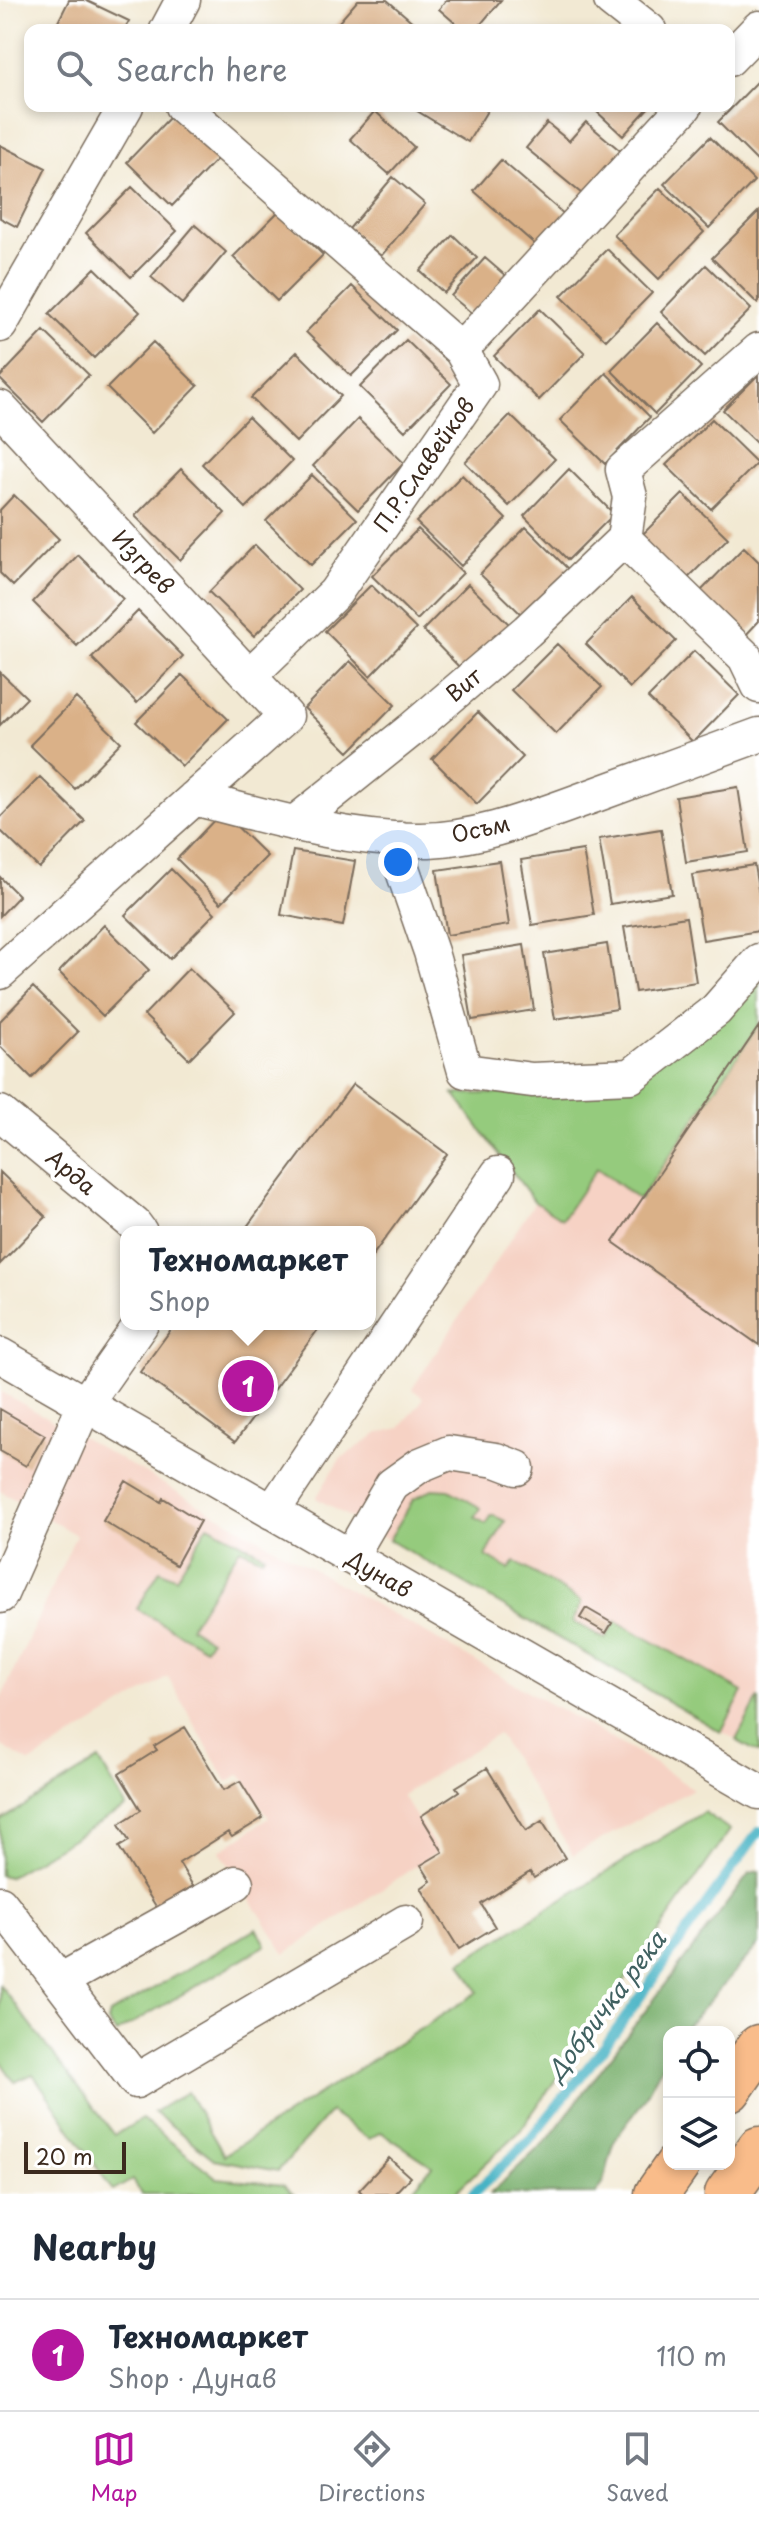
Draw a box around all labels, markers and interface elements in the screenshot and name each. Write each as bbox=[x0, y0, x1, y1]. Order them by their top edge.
search box bbox=[24, 24, 735, 112]
icon: search bbox=[52, 46, 96, 90]
text: Search here bbox=[116, 46, 288, 91]
street label: П.Р.Славейков bbox=[364, 390, 481, 538]
street label: Изгрев bbox=[106, 522, 182, 600]
street label: Вит bbox=[438, 658, 489, 709]
street label: Осъм bbox=[448, 805, 513, 850]
your location bbox=[378, 842, 418, 882]
street label: Арда bbox=[40, 1140, 104, 1202]
popup bbox=[120, 1226, 376, 1330]
text: Техномаркет bbox=[148, 1236, 348, 1281]
text: Shop bbox=[148, 1281, 210, 1320]
pin: 1 bbox=[222, 1356, 274, 1416]
street label: Дунав bbox=[340, 1540, 418, 1605]
water label: Добричка река bbox=[536, 1922, 674, 2089]
map controls bbox=[663, 2026, 735, 2170]
button: locate bbox=[663, 2026, 735, 2098]
button: layers bbox=[663, 2098, 735, 2170]
scale bar bbox=[24, 2138, 126, 2174]
text: 20 m bbox=[36, 2139, 93, 2172]
text: Nearby bbox=[32, 2220, 157, 2272]
text: Техномаркет bbox=[108, 2313, 308, 2358]
text: 1 bbox=[52, 2336, 64, 2375]
text: 110 m bbox=[656, 2336, 727, 2375]
text: Shop · Дунав bbox=[108, 2358, 276, 2397]
tab: Map bbox=[90, 2427, 137, 2508]
tab: Directions bbox=[318, 2427, 425, 2508]
tab: Saved bbox=[606, 2427, 669, 2508]

